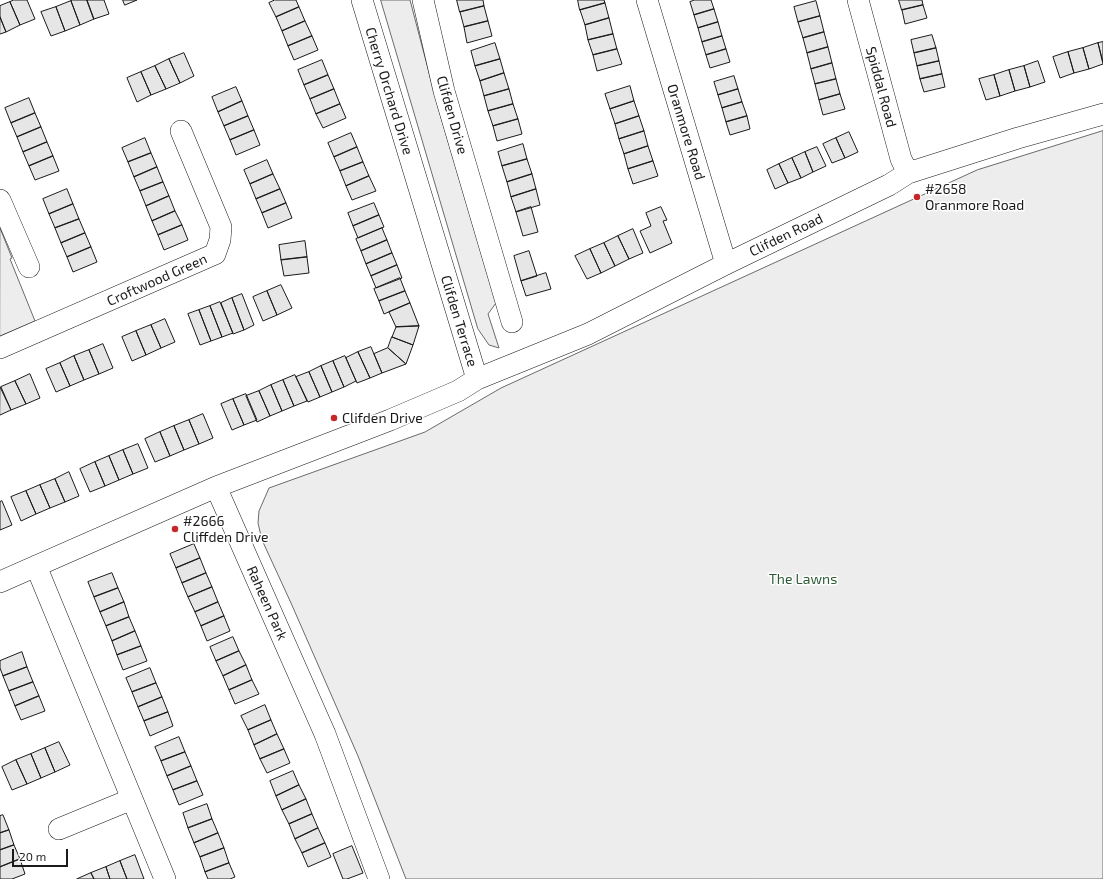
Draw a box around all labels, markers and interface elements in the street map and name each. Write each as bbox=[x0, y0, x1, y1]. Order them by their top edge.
street label: Cherry Orchard Drive bbox=[362, 25, 416, 157]
street label: Spiddal Road bbox=[862, 45, 900, 129]
street label: Clifden Drive bbox=[433, 74, 471, 156]
street label: Oranmore Road bbox=[663, 82, 709, 182]
place label: #2658 Oranmore Road bbox=[925, 181, 1024, 214]
marker: #2658 Oranmore Road bbox=[912, 192, 922, 202]
street label: Clifden Road bbox=[746, 210, 826, 260]
street label: Croftwood Green bbox=[104, 250, 210, 310]
street label: Clifden Terrace bbox=[437, 273, 481, 369]
place label: Clifden Drive bbox=[342, 410, 423, 426]
marker: Clifden Drive bbox=[329, 413, 339, 423]
place label: #2666 Cliffden Drive bbox=[183, 513, 269, 546]
marker: #2666 Cliffden Drive bbox=[170, 524, 180, 534]
street label: Raheen Park bbox=[243, 563, 291, 643]
park label: The Lawns bbox=[769, 571, 837, 587]
scale bar bbox=[14, 841, 70, 867]
text: 20 m bbox=[19, 849, 46, 863]

